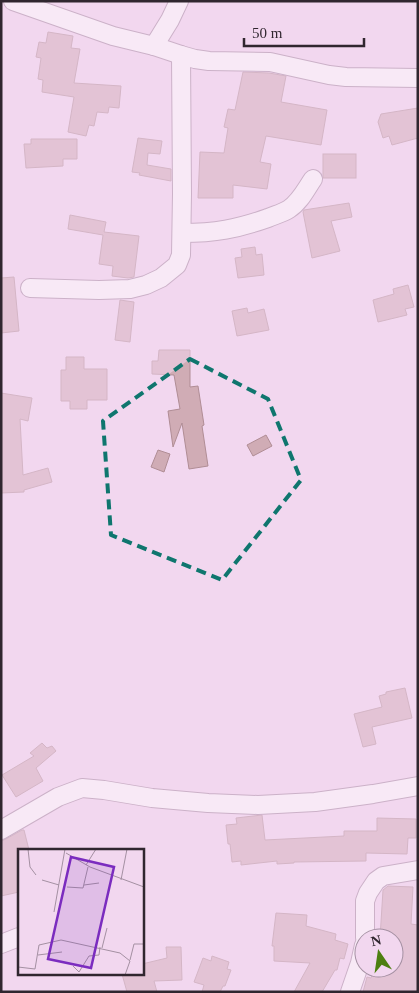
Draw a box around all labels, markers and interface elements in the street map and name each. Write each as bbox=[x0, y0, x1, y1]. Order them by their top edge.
scale bar bbox=[244, 15, 364, 47]
text: 50 m bbox=[252, 25, 283, 41]
inset map bbox=[18, 849, 144, 976]
north arrow bbox=[354, 928, 404, 978]
text: N bbox=[370, 932, 383, 949]

